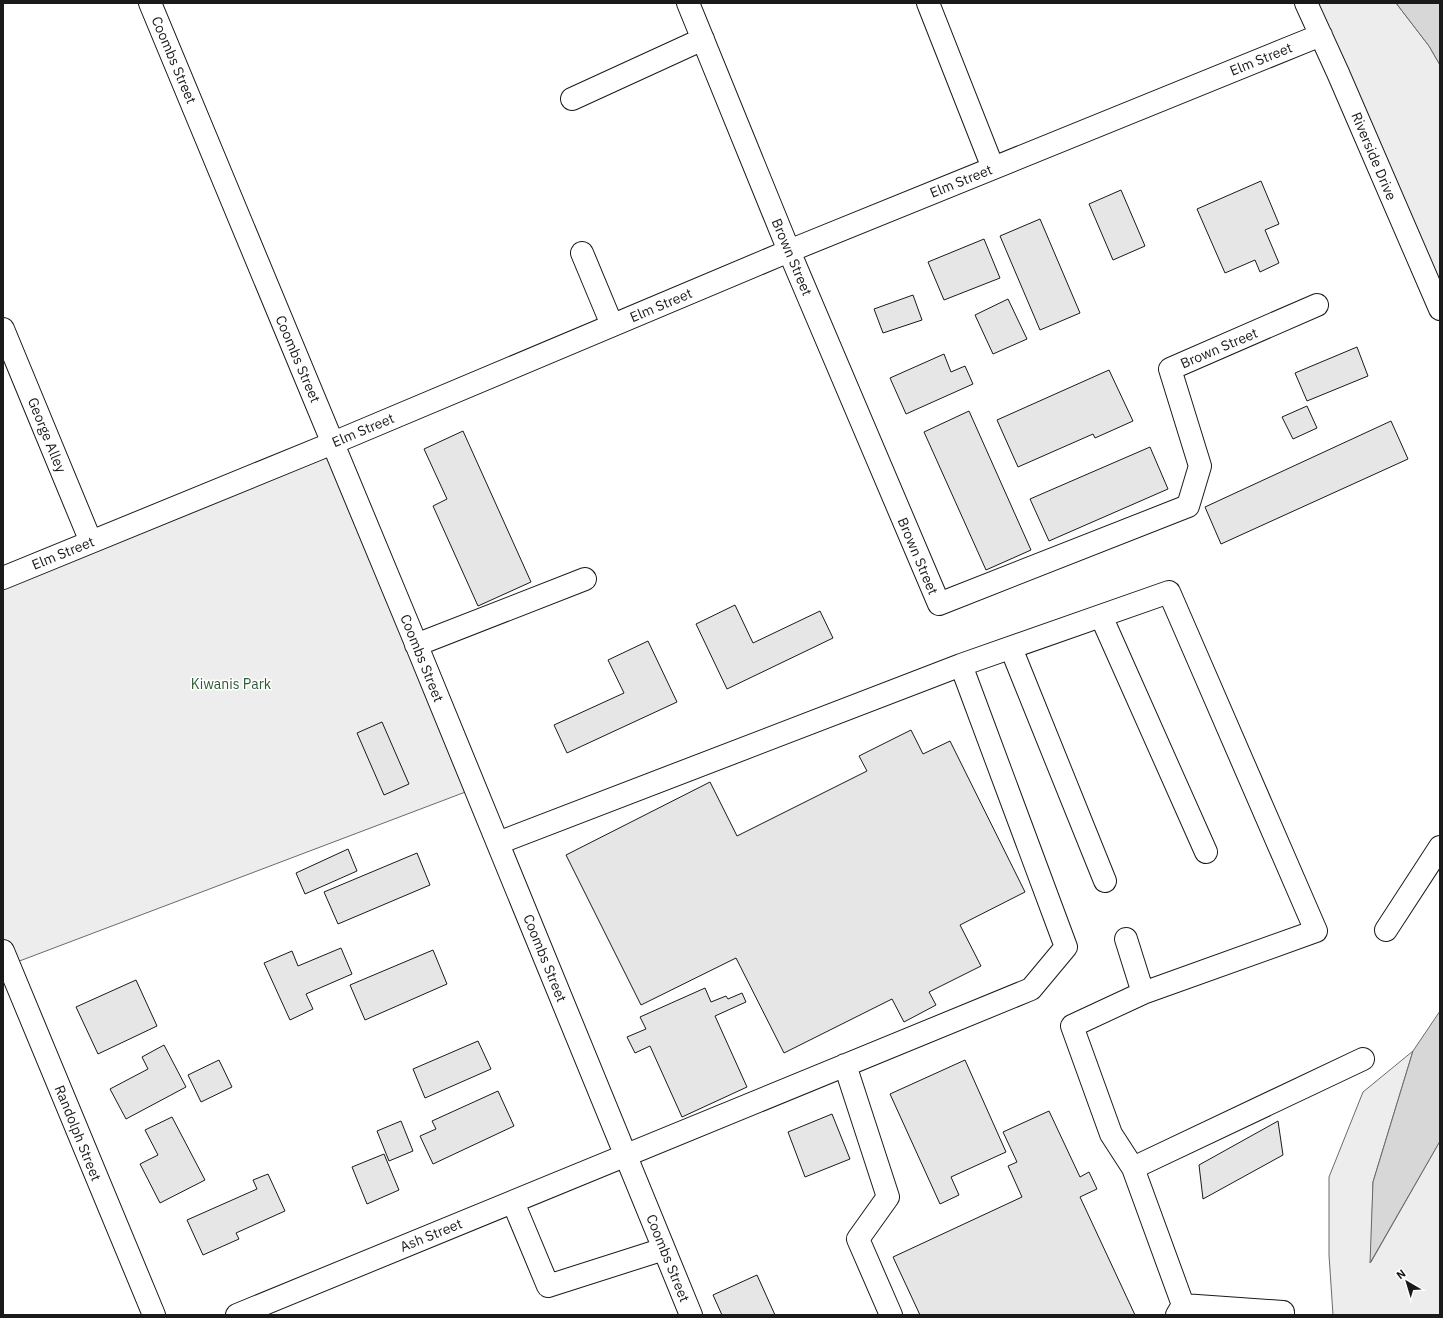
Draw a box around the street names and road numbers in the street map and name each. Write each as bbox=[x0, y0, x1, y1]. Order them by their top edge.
street label: Coombs Street bbox=[147, 14, 201, 107]
street label: Elm Street bbox=[1227, 38, 1295, 80]
street label: Riverside Drive bbox=[1347, 109, 1401, 203]
street label: Elm Street bbox=[927, 160, 995, 202]
street label: Brown Street bbox=[768, 216, 816, 299]
street label: Elm Street bbox=[627, 284, 695, 326]
street label: Coombs Street bbox=[271, 313, 325, 406]
street label: Brown Street bbox=[1178, 324, 1261, 372]
street label: George Alley bbox=[24, 395, 70, 475]
street label: Elm Street bbox=[329, 409, 397, 451]
street label: Brown Street bbox=[894, 515, 942, 598]
street label: Elm Street bbox=[29, 532, 97, 574]
street label: Coombs Street bbox=[396, 611, 448, 705]
street label: Coombs Street bbox=[519, 911, 571, 1005]
street label: Randolph Street bbox=[51, 1082, 105, 1184]
street label: Coombs Street bbox=[642, 1211, 694, 1305]
street label: Ash Street bbox=[397, 1214, 465, 1256]

